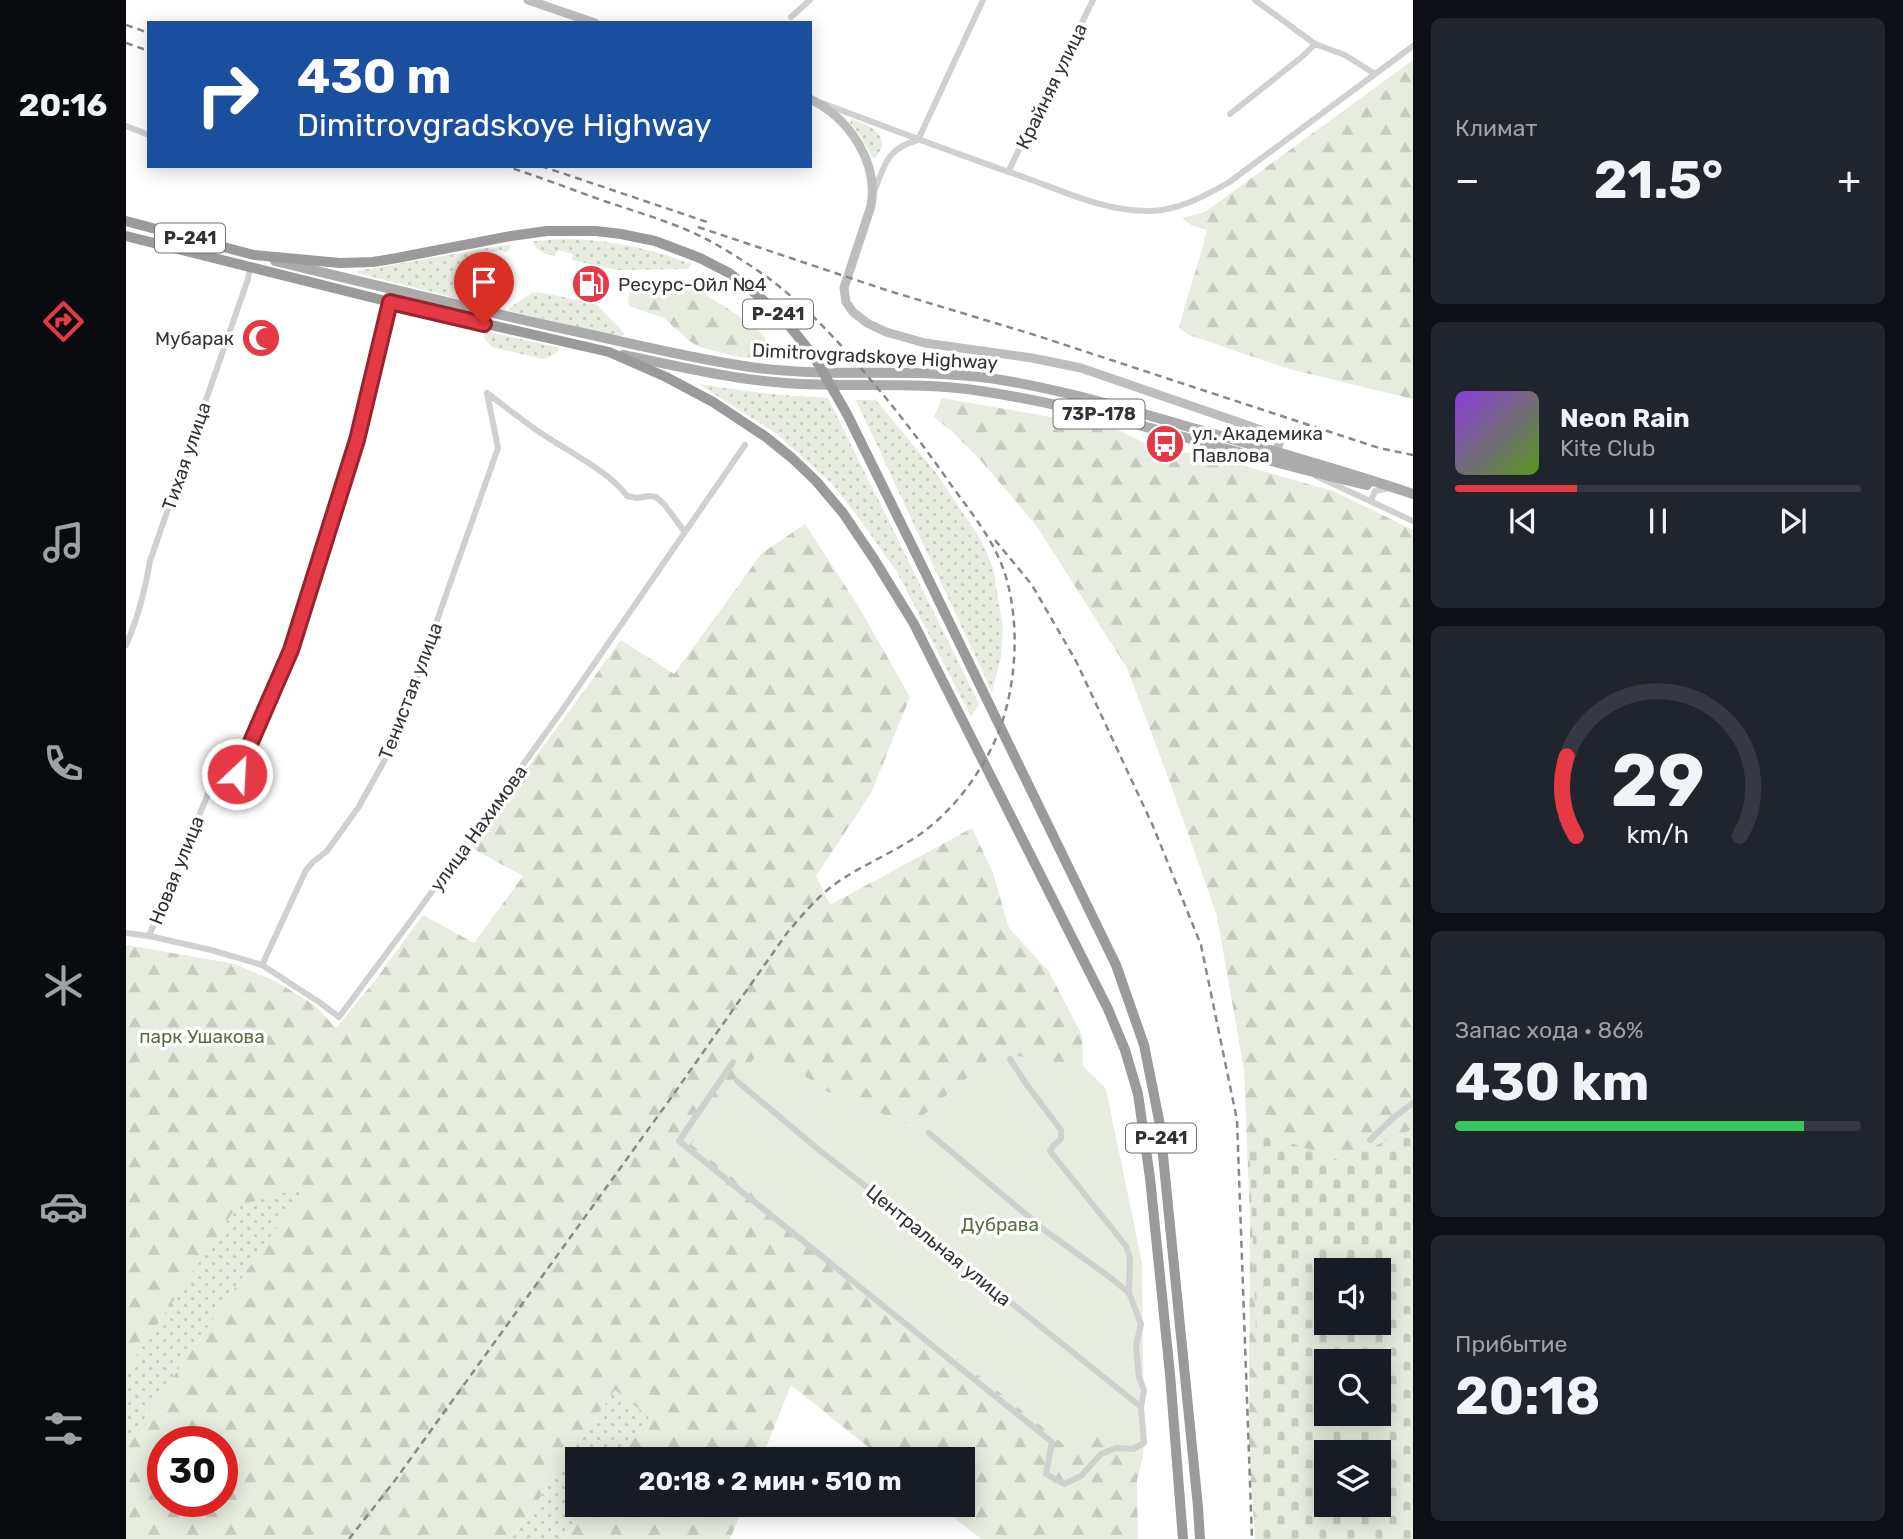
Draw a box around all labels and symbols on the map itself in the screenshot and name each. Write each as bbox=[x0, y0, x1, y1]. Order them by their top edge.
street label: Крайняя улица bbox=[1011, 20, 1092, 153]
road number: Р-241 bbox=[155, 224, 225, 252]
pin bbox=[454, 252, 514, 324]
fuel station icon: Ресурс-Ойл №4 bbox=[570, 263, 612, 305]
place label: Ресурс-Ойл №4 bbox=[618, 273, 767, 296]
road number: Р-241 bbox=[743, 300, 813, 328]
mosque icon: Мубарак bbox=[240, 317, 282, 359]
place label: Мубарак bbox=[155, 327, 234, 350]
street label: Dimitrovgradskoye Highway bbox=[751, 339, 999, 374]
street label: Тихая улица bbox=[157, 399, 216, 513]
road number: 73Р-178 bbox=[1054, 400, 1144, 428]
place label: ул. Академика Павлова bbox=[1192, 422, 1323, 467]
bus stop icon: ул. Академика Павлова bbox=[1144, 423, 1186, 465]
street label: Тенистая улица bbox=[374, 619, 447, 763]
position arrow bbox=[200, 737, 274, 811]
street label: улица Нахимова bbox=[425, 761, 532, 896]
street label: Новая улица bbox=[144, 812, 209, 928]
park label: парк Ушакова bbox=[139, 1025, 265, 1048]
road number: Р-241 bbox=[1126, 1124, 1196, 1153]
street label: Центральная улица bbox=[862, 1180, 1016, 1311]
park label: Дубрава bbox=[961, 1213, 1039, 1236]
speed limit sign: 30 bbox=[147, 1426, 238, 1517]

